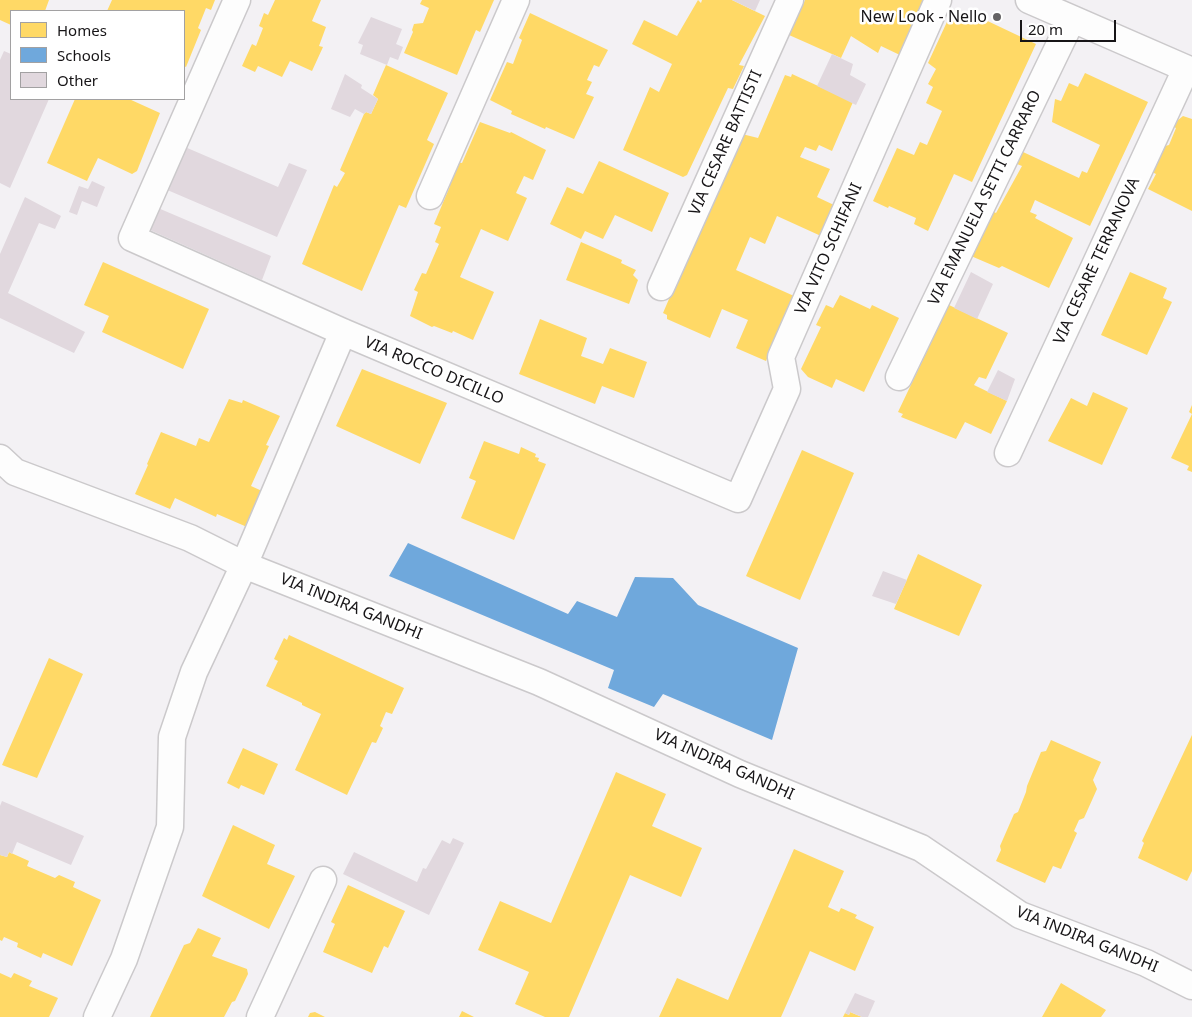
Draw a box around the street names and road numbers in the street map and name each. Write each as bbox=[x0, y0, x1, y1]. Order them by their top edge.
street label: VIA CESARE BATTISTI bbox=[685, 68, 767, 218]
street label: VIA EMANUELA SETTI CARRARO bbox=[924, 87, 1046, 309]
street label: VIA CESARE TERRANOVA bbox=[1050, 174, 1144, 348]
street label: VIA VITO SCHIFANI bbox=[791, 180, 867, 318]
street label: VIA ROCCO DICILLO bbox=[361, 333, 507, 409]
street label: VIA INDIRA GANDHI bbox=[277, 570, 425, 644]
street label: VIA INDIRA GANDHI bbox=[651, 725, 797, 805]
street label: VIA INDIRA GANDHI bbox=[1013, 903, 1161, 977]

